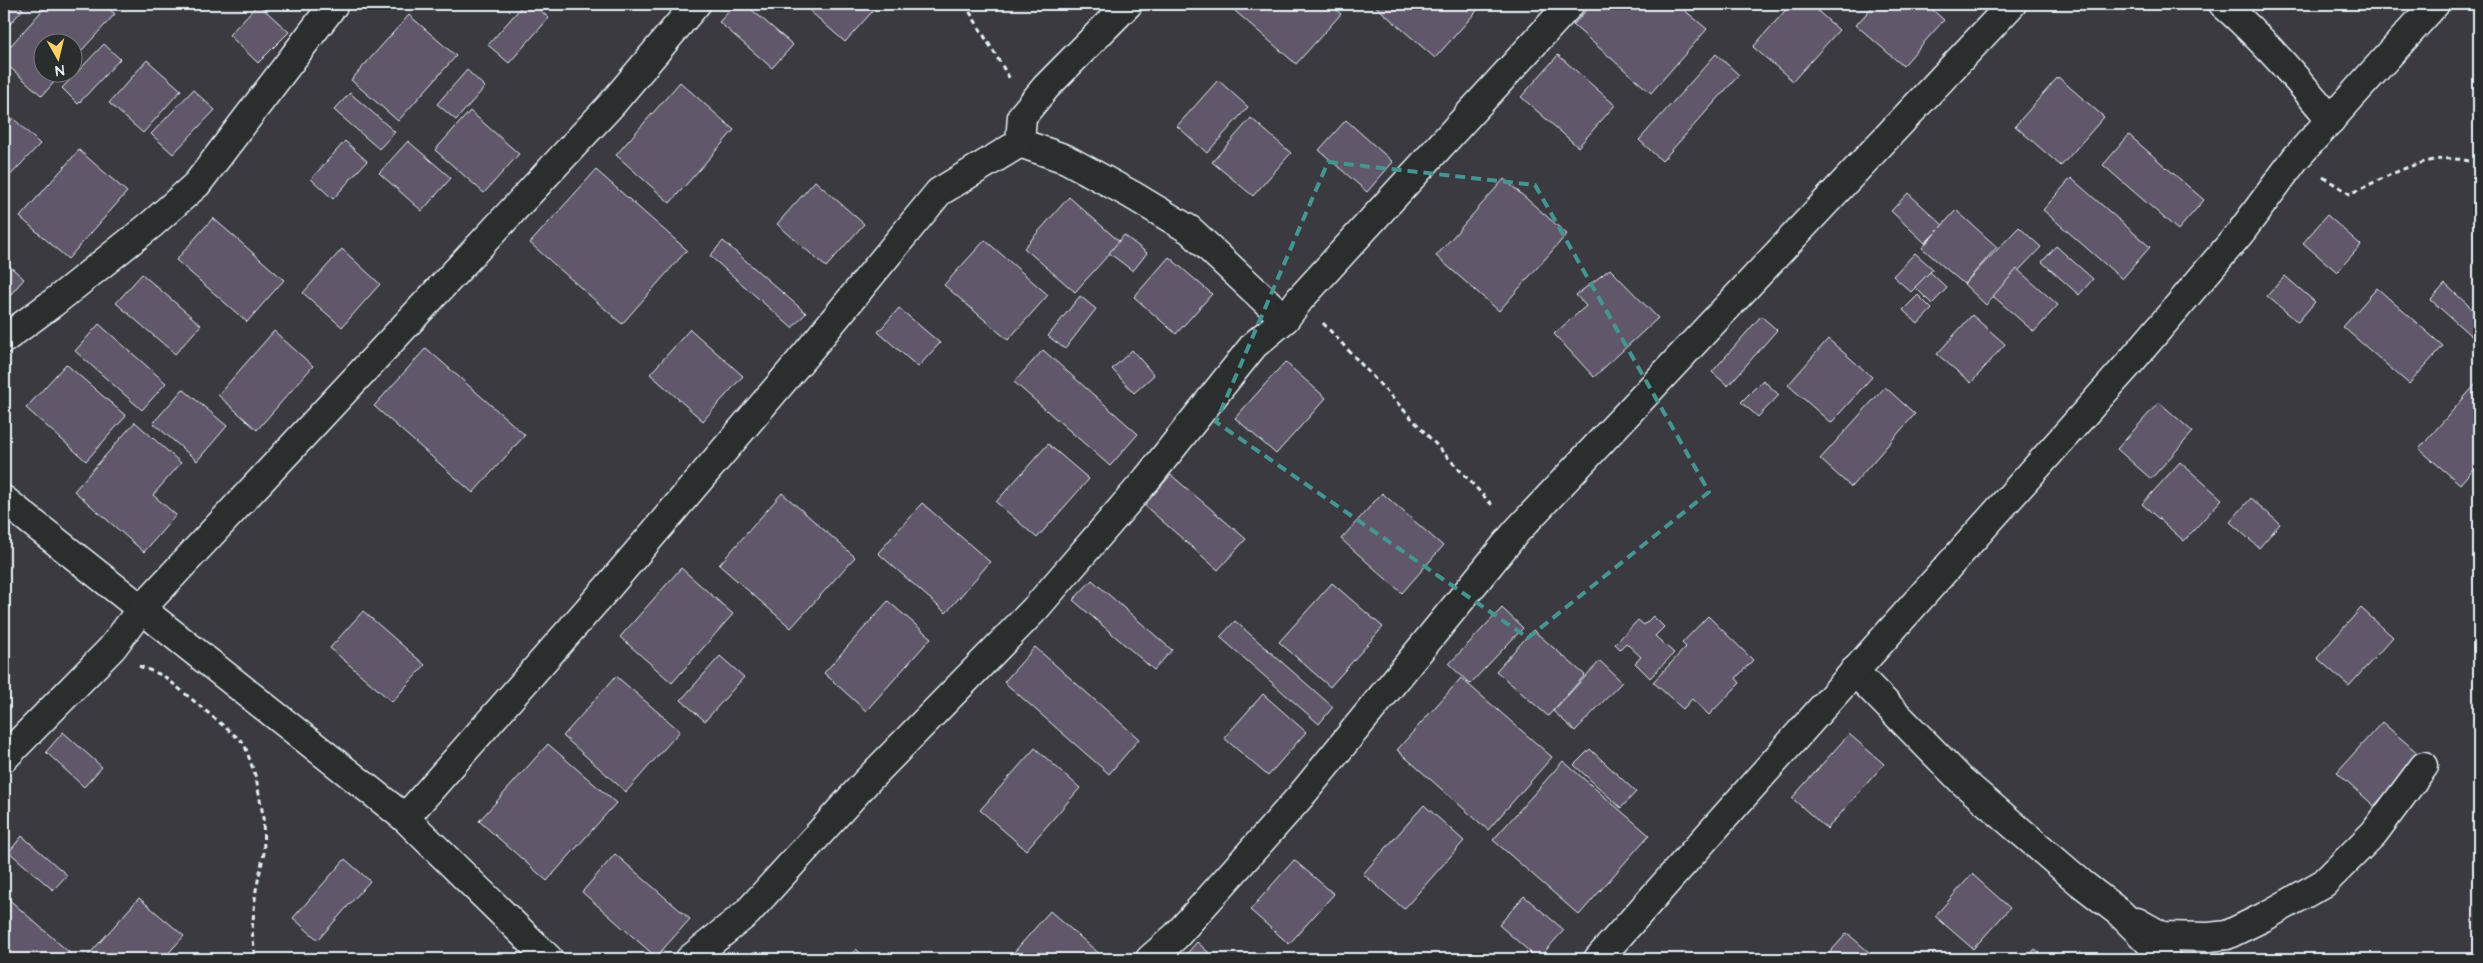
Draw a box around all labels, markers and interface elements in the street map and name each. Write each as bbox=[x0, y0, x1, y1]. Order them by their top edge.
north arrow bbox=[32, 32, 82, 82]
text: N bbox=[54, 59, 65, 80]

